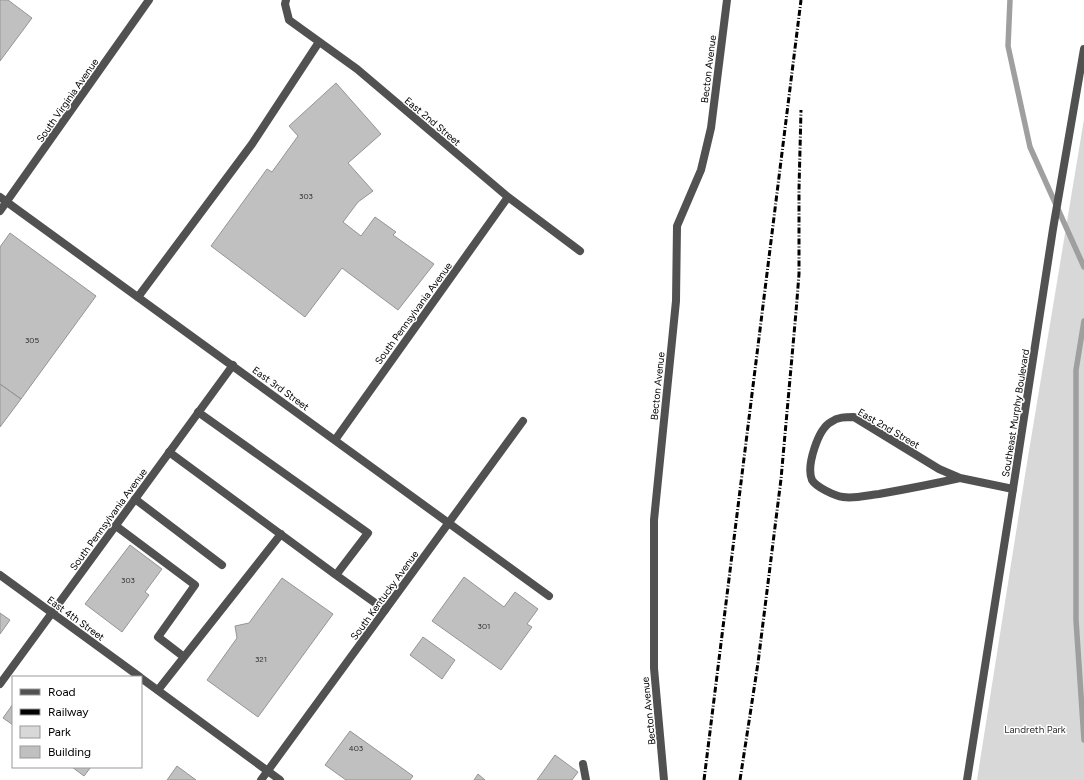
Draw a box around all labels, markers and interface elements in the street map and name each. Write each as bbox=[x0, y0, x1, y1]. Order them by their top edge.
street label: Becton Avenue bbox=[698, 34, 719, 104]
street label: South Virginia Avenue bbox=[34, 55, 102, 145]
street label: East 2nd Street bbox=[402, 94, 464, 149]
house number: 303 bbox=[299, 191, 313, 201]
street label: South Pennsylvania Avenue bbox=[372, 259, 455, 367]
house number: 305 bbox=[25, 335, 39, 345]
street label: Southeast Murphy Boulevard bbox=[999, 348, 1032, 478]
street label: Becton Avenue bbox=[647, 351, 668, 421]
street label: East 3rd Street bbox=[250, 363, 312, 414]
street label: East 2nd Street bbox=[855, 405, 922, 452]
street label: South Pennsylvania Avenue bbox=[67, 465, 150, 573]
street label: South Kentucky Avenue bbox=[348, 548, 422, 643]
house number: 303 bbox=[121, 575, 135, 585]
street label: East 4th Street bbox=[44, 593, 107, 644]
house number: 301 bbox=[478, 621, 490, 631]
house number: 321 bbox=[255, 654, 267, 664]
legend bbox=[12, 676, 142, 768]
street label: Becton Avenue bbox=[638, 676, 659, 746]
text: Road bbox=[48, 685, 76, 699]
text: Railway bbox=[48, 705, 89, 719]
park label: Landreth Park bbox=[1004, 723, 1066, 736]
text: Park bbox=[48, 725, 71, 739]
house number: 403 bbox=[349, 743, 363, 753]
text: Building bbox=[48, 745, 91, 759]

